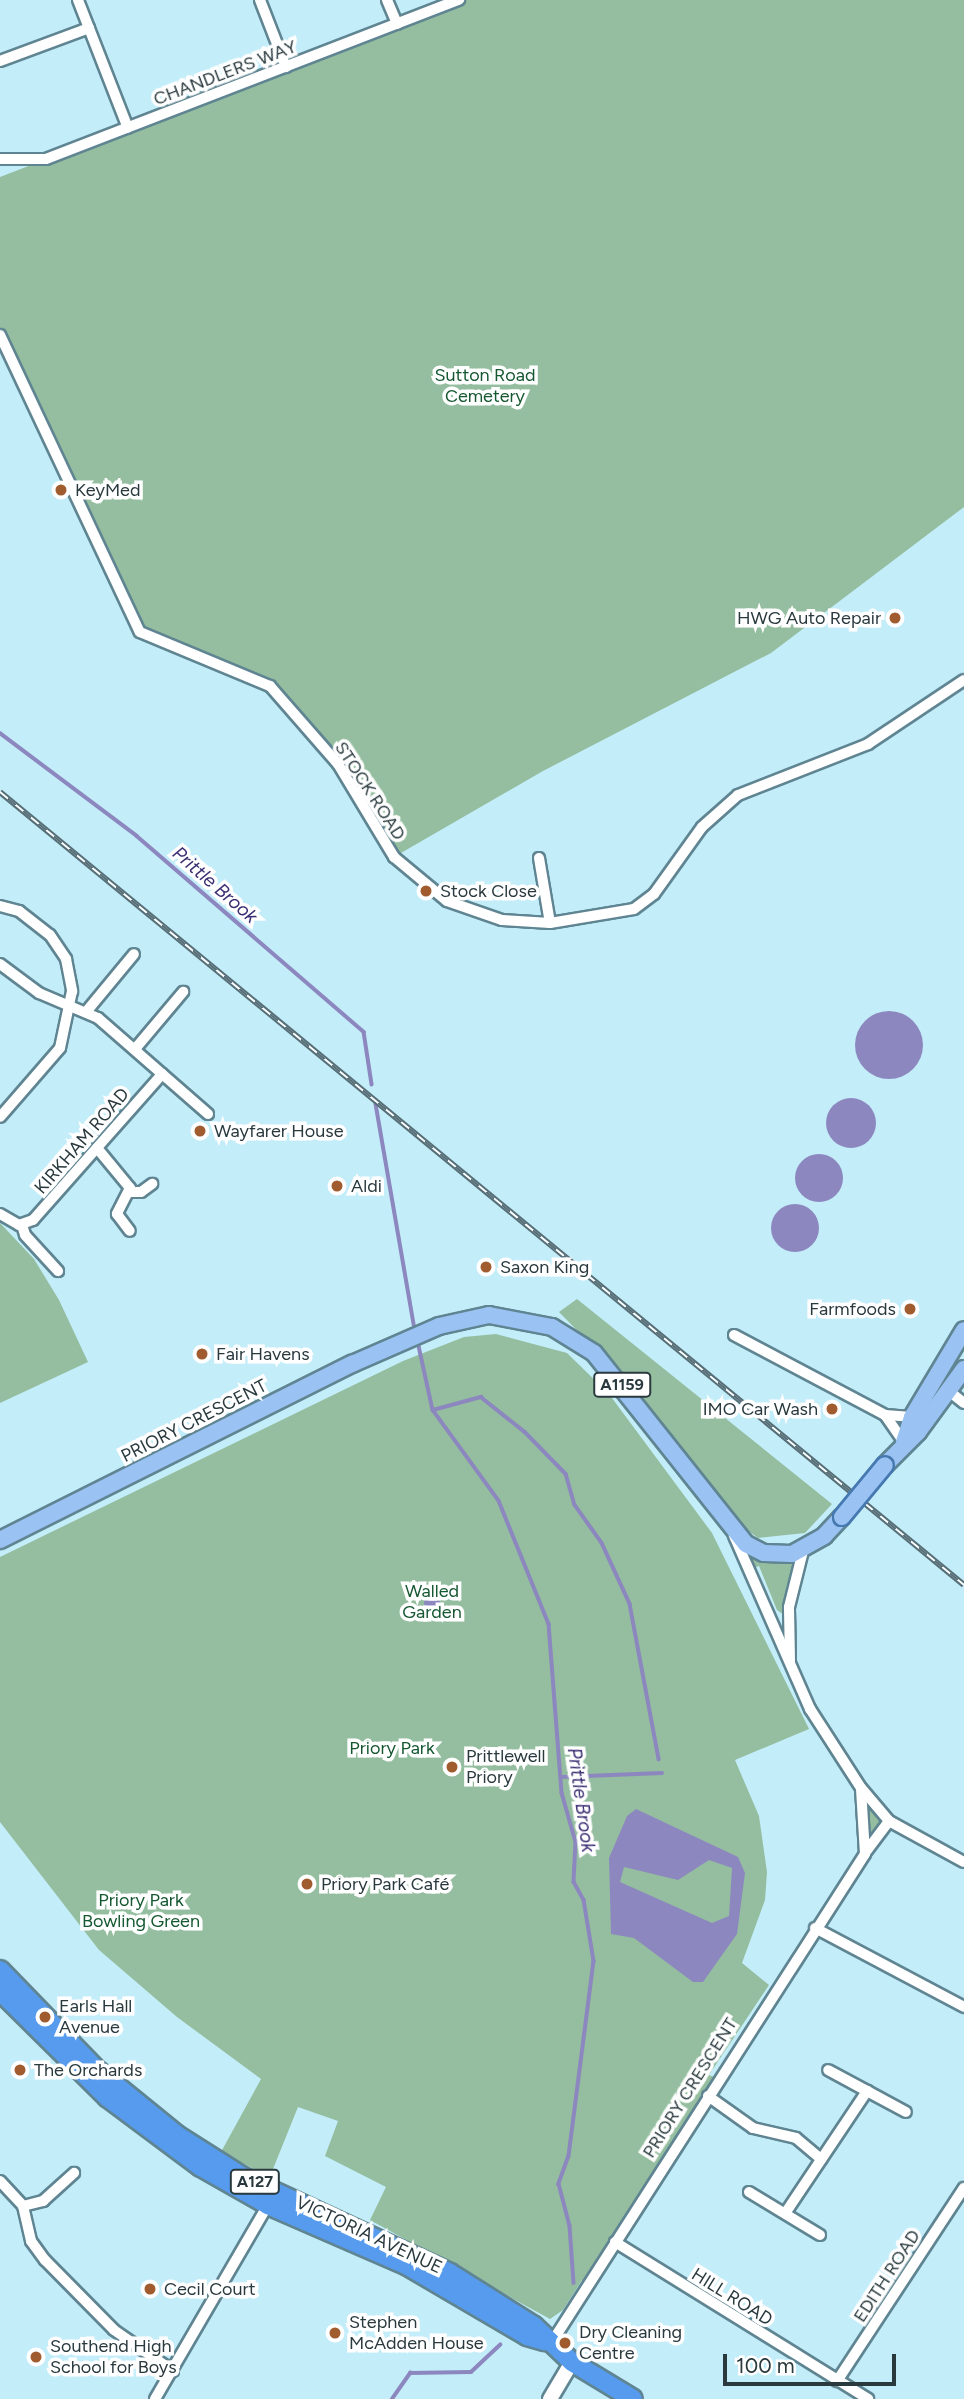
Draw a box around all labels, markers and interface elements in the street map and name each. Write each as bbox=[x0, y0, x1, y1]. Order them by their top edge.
street label: CHANDLERS WAY bbox=[150, 36, 300, 110]
park label: Sutton Road Cemetery bbox=[434, 365, 536, 408]
place label: KeyMed bbox=[75, 479, 140, 501]
marker: KeyMed bbox=[53, 482, 69, 498]
place label: HWG Auto Repair bbox=[737, 607, 881, 629]
marker: HWG Auto Repair bbox=[887, 610, 903, 626]
street label: STOCK ROAD bbox=[330, 738, 410, 844]
water label: Prittle Brook bbox=[168, 842, 262, 928]
place label: Stock Close bbox=[440, 880, 537, 902]
marker: Stock Close bbox=[418, 883, 434, 899]
street label: KIRKHAM ROAD bbox=[30, 1084, 134, 1198]
place label: Wayfarer House bbox=[214, 1120, 343, 1142]
marker: Wayfarer House bbox=[192, 1123, 208, 1139]
place label: Aldi bbox=[351, 1175, 382, 1197]
marker: Aldi bbox=[329, 1178, 345, 1194]
place label: Saxon King bbox=[500, 1256, 589, 1278]
marker: Saxon King bbox=[478, 1259, 494, 1275]
place label: Farmfoods bbox=[809, 1298, 896, 1320]
marker: Farmfoods bbox=[902, 1301, 918, 1317]
place label: Fair Havens bbox=[216, 1343, 310, 1365]
marker: Fair Havens bbox=[194, 1346, 210, 1362]
road number: A1159 bbox=[592, 1372, 652, 1398]
street label: PRIORY CRESCENT bbox=[118, 1375, 270, 1467]
place label: IMO Car Wash bbox=[703, 1398, 818, 1420]
marker: IMO Car Wash bbox=[824, 1401, 840, 1417]
park label: Walled Garden bbox=[402, 1581, 462, 1624]
park label: Priory Park bbox=[349, 1737, 435, 1759]
place label: Prittlewell Priory bbox=[466, 1746, 545, 1788]
water label: Prittle Brook bbox=[562, 1746, 600, 1854]
marker: Prittlewell Priory bbox=[444, 1759, 460, 1775]
place label: Priory Park Café bbox=[321, 1873, 449, 1895]
marker: Priory Park Café bbox=[299, 1876, 315, 1892]
park label: Priory Park Bowling Green bbox=[82, 1890, 200, 1932]
place label: Earls Hall Avenue bbox=[59, 1996, 132, 2038]
marker: Earls Hall Avenue bbox=[37, 2009, 53, 2025]
street label: PRIORY CRESCENT bbox=[638, 2014, 742, 2162]
place label: The Orchards bbox=[34, 2059, 142, 2081]
marker: The Orchards bbox=[12, 2062, 28, 2078]
road number: A127 bbox=[229, 2170, 281, 2194]
street label: VICTORIA AVENUE bbox=[292, 2192, 446, 2278]
street label: EDITH ROAD bbox=[849, 2226, 925, 2326]
street label: HILL ROAD bbox=[688, 2264, 776, 2330]
place label: Cecil Court bbox=[164, 2278, 255, 2300]
marker: Cecil Court bbox=[142, 2281, 158, 2297]
place label: Stephen McAdden House bbox=[349, 2312, 484, 2354]
place label: Dry Cleaning Centre bbox=[579, 2322, 682, 2364]
marker: Stephen McAdden House bbox=[327, 2325, 343, 2341]
marker: Dry Cleaning Centre bbox=[557, 2335, 573, 2351]
place label: Southend High School for Boys bbox=[50, 2336, 177, 2378]
scale bar bbox=[726, 2340, 899, 2384]
marker: Southend High School for Boys bbox=[28, 2349, 44, 2365]
text: 100 m bbox=[736, 2353, 795, 2378]

